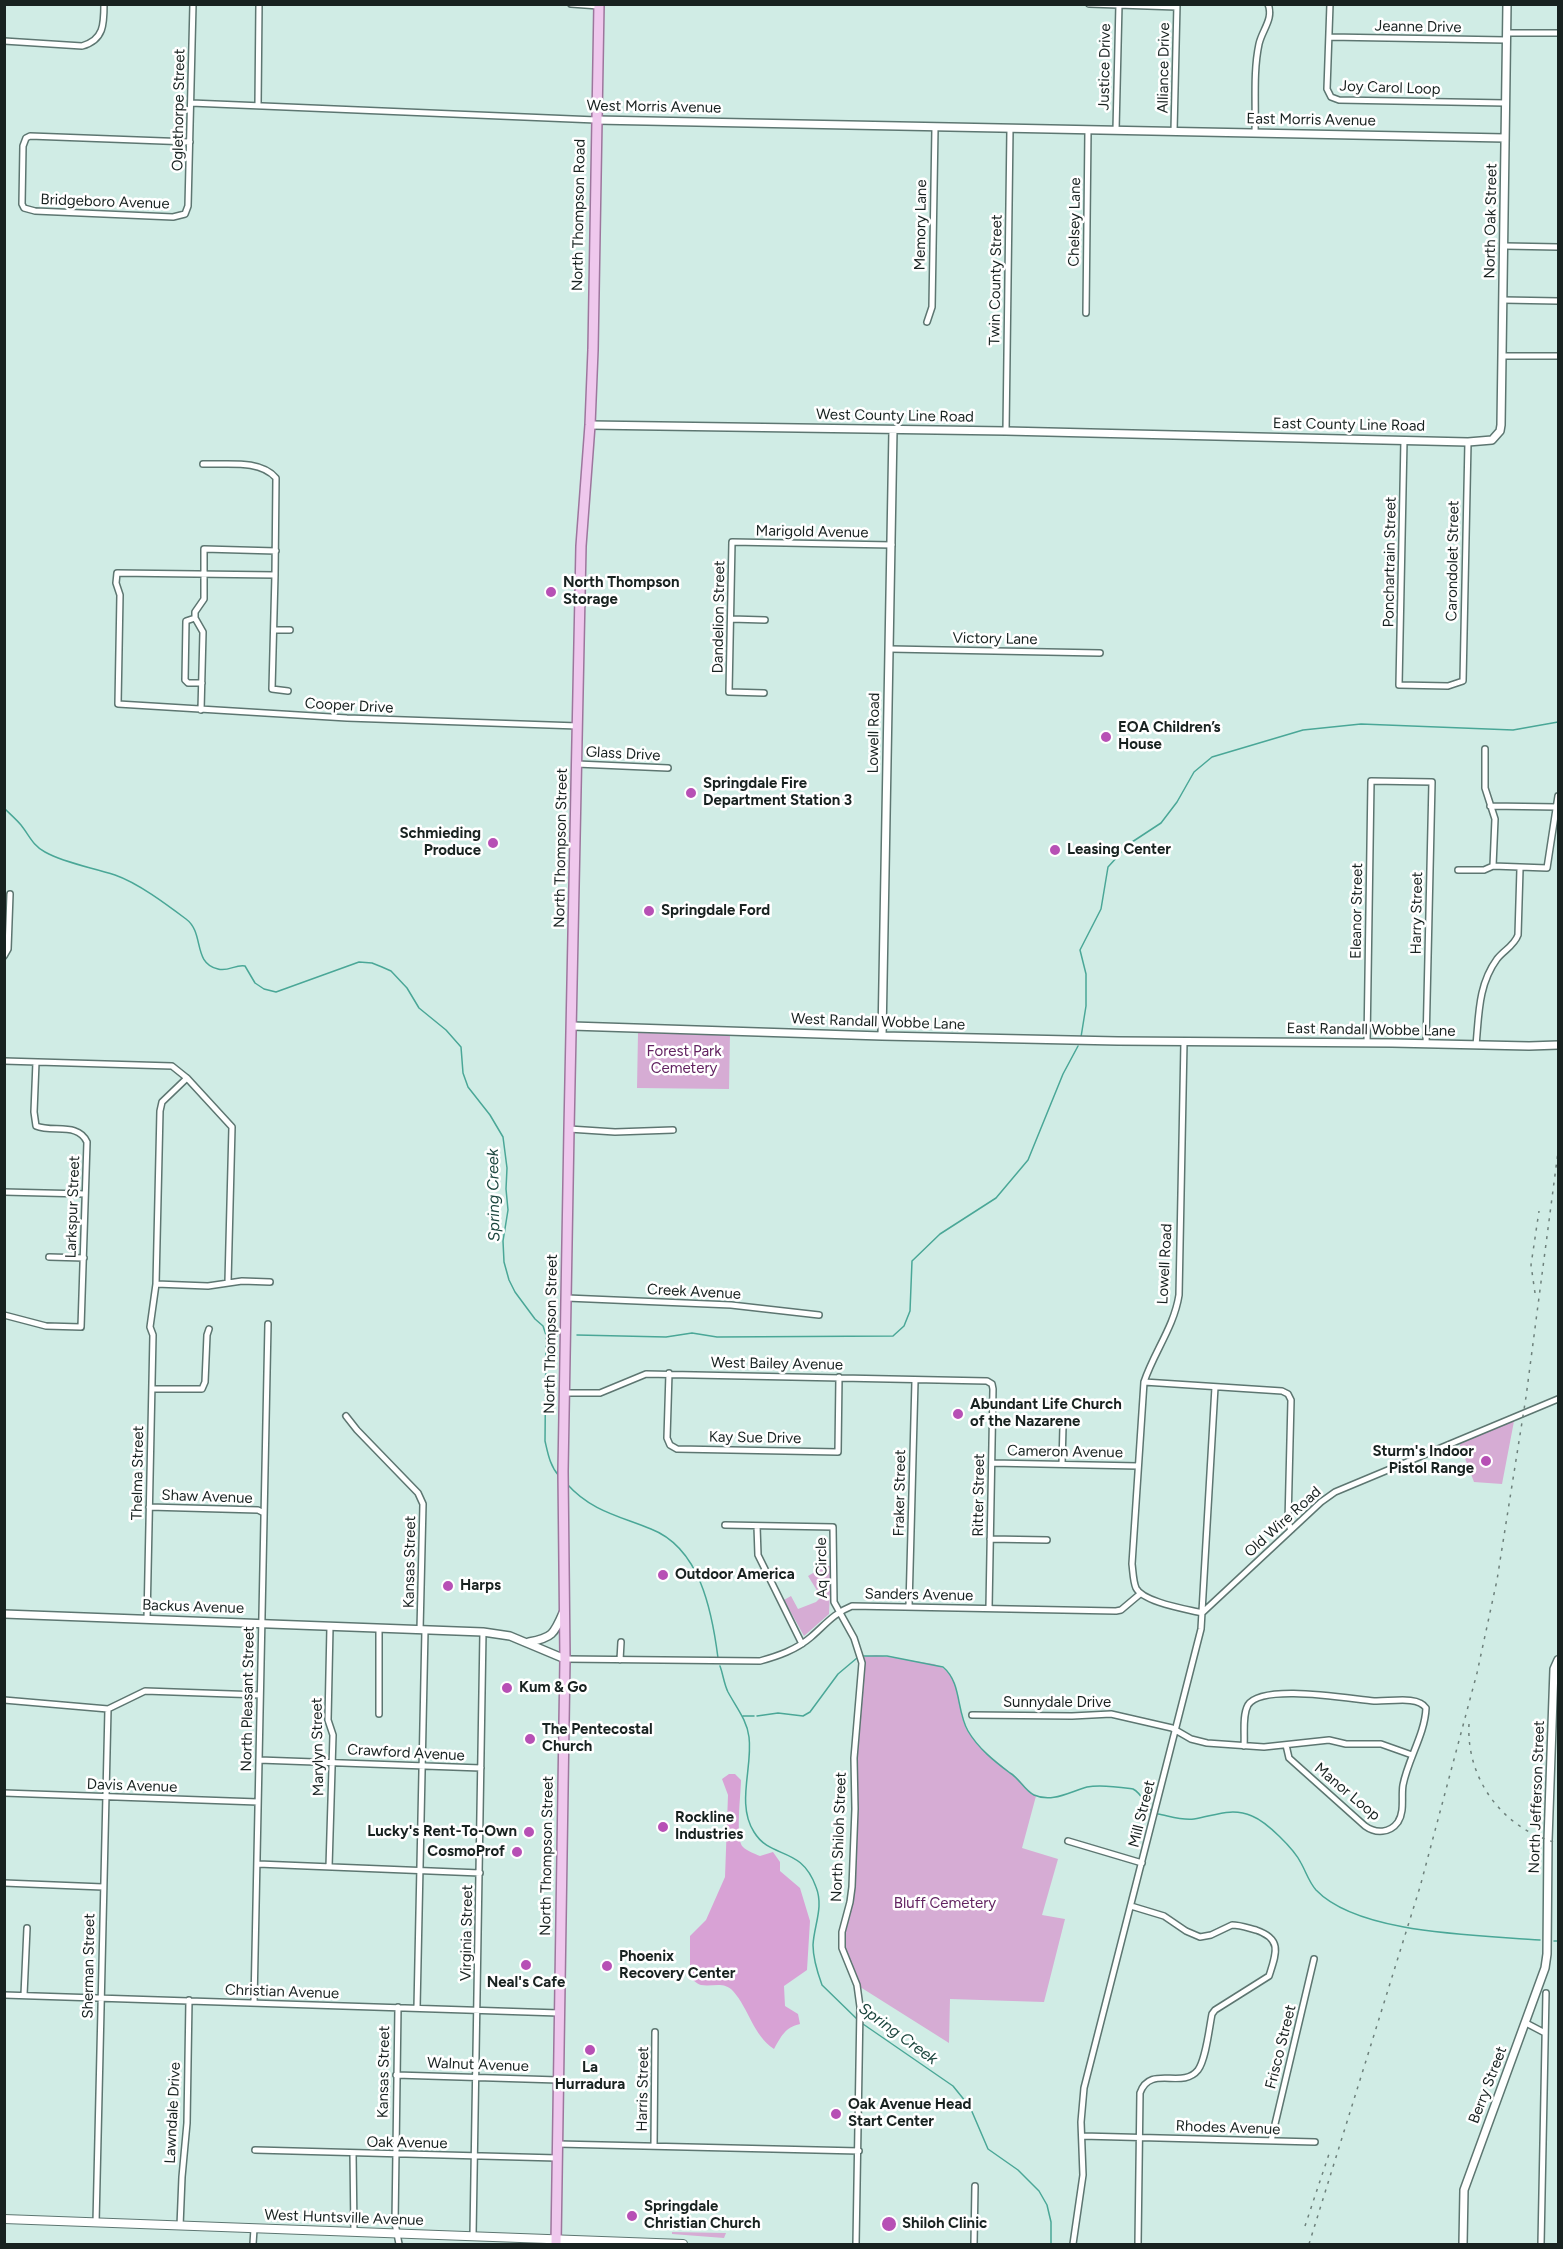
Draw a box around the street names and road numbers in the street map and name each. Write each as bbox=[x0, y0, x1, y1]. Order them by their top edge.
street label: Jeanne Drive bbox=[1374, 17, 1462, 37]
street label: Alliance Drive bbox=[1154, 22, 1174, 114]
street label: Justice Drive bbox=[1095, 23, 1115, 111]
street label: Oglethorpe Street bbox=[169, 49, 189, 171]
street label: Joy Carol Loop bbox=[1339, 77, 1441, 99]
street label: West Morris Avenue bbox=[586, 97, 722, 117]
street label: East Morris Avenue bbox=[1246, 110, 1376, 130]
street label: North Thompson Road bbox=[569, 139, 589, 291]
street label: North Oak Street bbox=[1481, 163, 1501, 279]
street label: Chelsey Lane bbox=[1065, 177, 1085, 267]
street label: Memory Lane bbox=[911, 179, 931, 271]
street label: Bridgeboro Avenue bbox=[40, 191, 170, 213]
street label: Twin County Street bbox=[986, 214, 1006, 346]
street label: West County Line Road bbox=[816, 406, 974, 426]
street label: East County Line Road bbox=[1273, 415, 1425, 435]
street label: Ponchartrain Street bbox=[1380, 496, 1400, 628]
street label: Carondolet Street bbox=[1443, 500, 1463, 622]
street label: Marigold Avenue bbox=[755, 522, 869, 542]
street label: Dandelion Street bbox=[709, 560, 729, 674]
street label: Victory Lane bbox=[952, 629, 1038, 649]
street label: Lowell Road bbox=[864, 692, 884, 774]
street label: Cooper Drive bbox=[304, 695, 394, 717]
street label: Glass Drive bbox=[585, 743, 661, 765]
street label: North Thompson Street bbox=[551, 768, 571, 928]
street label: Eleanor Street bbox=[1347, 863, 1367, 959]
street label: Harry Street bbox=[1407, 872, 1427, 954]
street label: West Randall Wobbe Lane bbox=[791, 1010, 965, 1034]
street label: East Randall Wobbe Lane bbox=[1286, 1020, 1456, 1040]
street label: Larkspur Street bbox=[62, 1155, 84, 1259]
street label: Lowell Road bbox=[1154, 1223, 1176, 1305]
street label: North Thompson Street bbox=[541, 1254, 561, 1414]
street label: Creek Avenue bbox=[647, 1281, 741, 1303]
street label: West Bailey Avenue bbox=[711, 1354, 843, 1374]
street label: Thelma Street bbox=[128, 1426, 148, 1520]
street label: Kay Sue Drive bbox=[709, 1428, 801, 1448]
street label: Cameron Avenue bbox=[1007, 1442, 1123, 1462]
street label: Fraker Street bbox=[890, 1449, 910, 1537]
street label: Ritter Street bbox=[969, 1453, 989, 1537]
street label: Old Wire Road bbox=[1241, 1483, 1325, 1561]
street label: Shaw Avenue bbox=[161, 1486, 253, 1508]
street label: Kansas Street bbox=[400, 1516, 420, 1608]
street label: Aq Circle bbox=[812, 1537, 832, 1599]
street label: Sanders Avenue bbox=[865, 1585, 973, 1605]
street label: Backus Avenue bbox=[142, 1596, 244, 1618]
street label: North Pleasant Street bbox=[238, 1626, 258, 1772]
street label: Sunnydale Drive bbox=[1003, 1694, 1111, 1712]
street label: Marylyn Street bbox=[308, 1698, 328, 1796]
street label: North Jefferson Street bbox=[1525, 1720, 1549, 1874]
street label: Crawford Avenue bbox=[347, 1741, 465, 1765]
street label: Manor Loop bbox=[1310, 1759, 1384, 1825]
street label: North Shiloh Street bbox=[828, 1772, 850, 1902]
street label: Davis Avenue bbox=[86, 1775, 178, 1797]
street label: North Thompson Street bbox=[537, 1776, 557, 1936]
street label: Mill Street bbox=[1125, 1779, 1159, 1849]
street label: Virginia Street bbox=[457, 1885, 477, 1981]
street label: Sherman Street bbox=[79, 1913, 99, 2019]
street label: Christian Avenue bbox=[225, 1981, 339, 2003]
street label: Frisco Street bbox=[1262, 2003, 1300, 2091]
street label: Kansas Street bbox=[374, 2026, 394, 2118]
street label: Berry Street bbox=[1465, 2044, 1511, 2126]
street label: Harris Street bbox=[633, 2046, 653, 2132]
street label: Walnut Avenue bbox=[427, 2054, 529, 2076]
street label: Lawndale Drive bbox=[161, 2062, 185, 2164]
street label: Rhodes Avenue bbox=[1175, 2117, 1281, 2139]
street label: Oak Avenue bbox=[366, 2133, 448, 2153]
street label: West Huntsville Avenue bbox=[264, 2206, 424, 2230]

